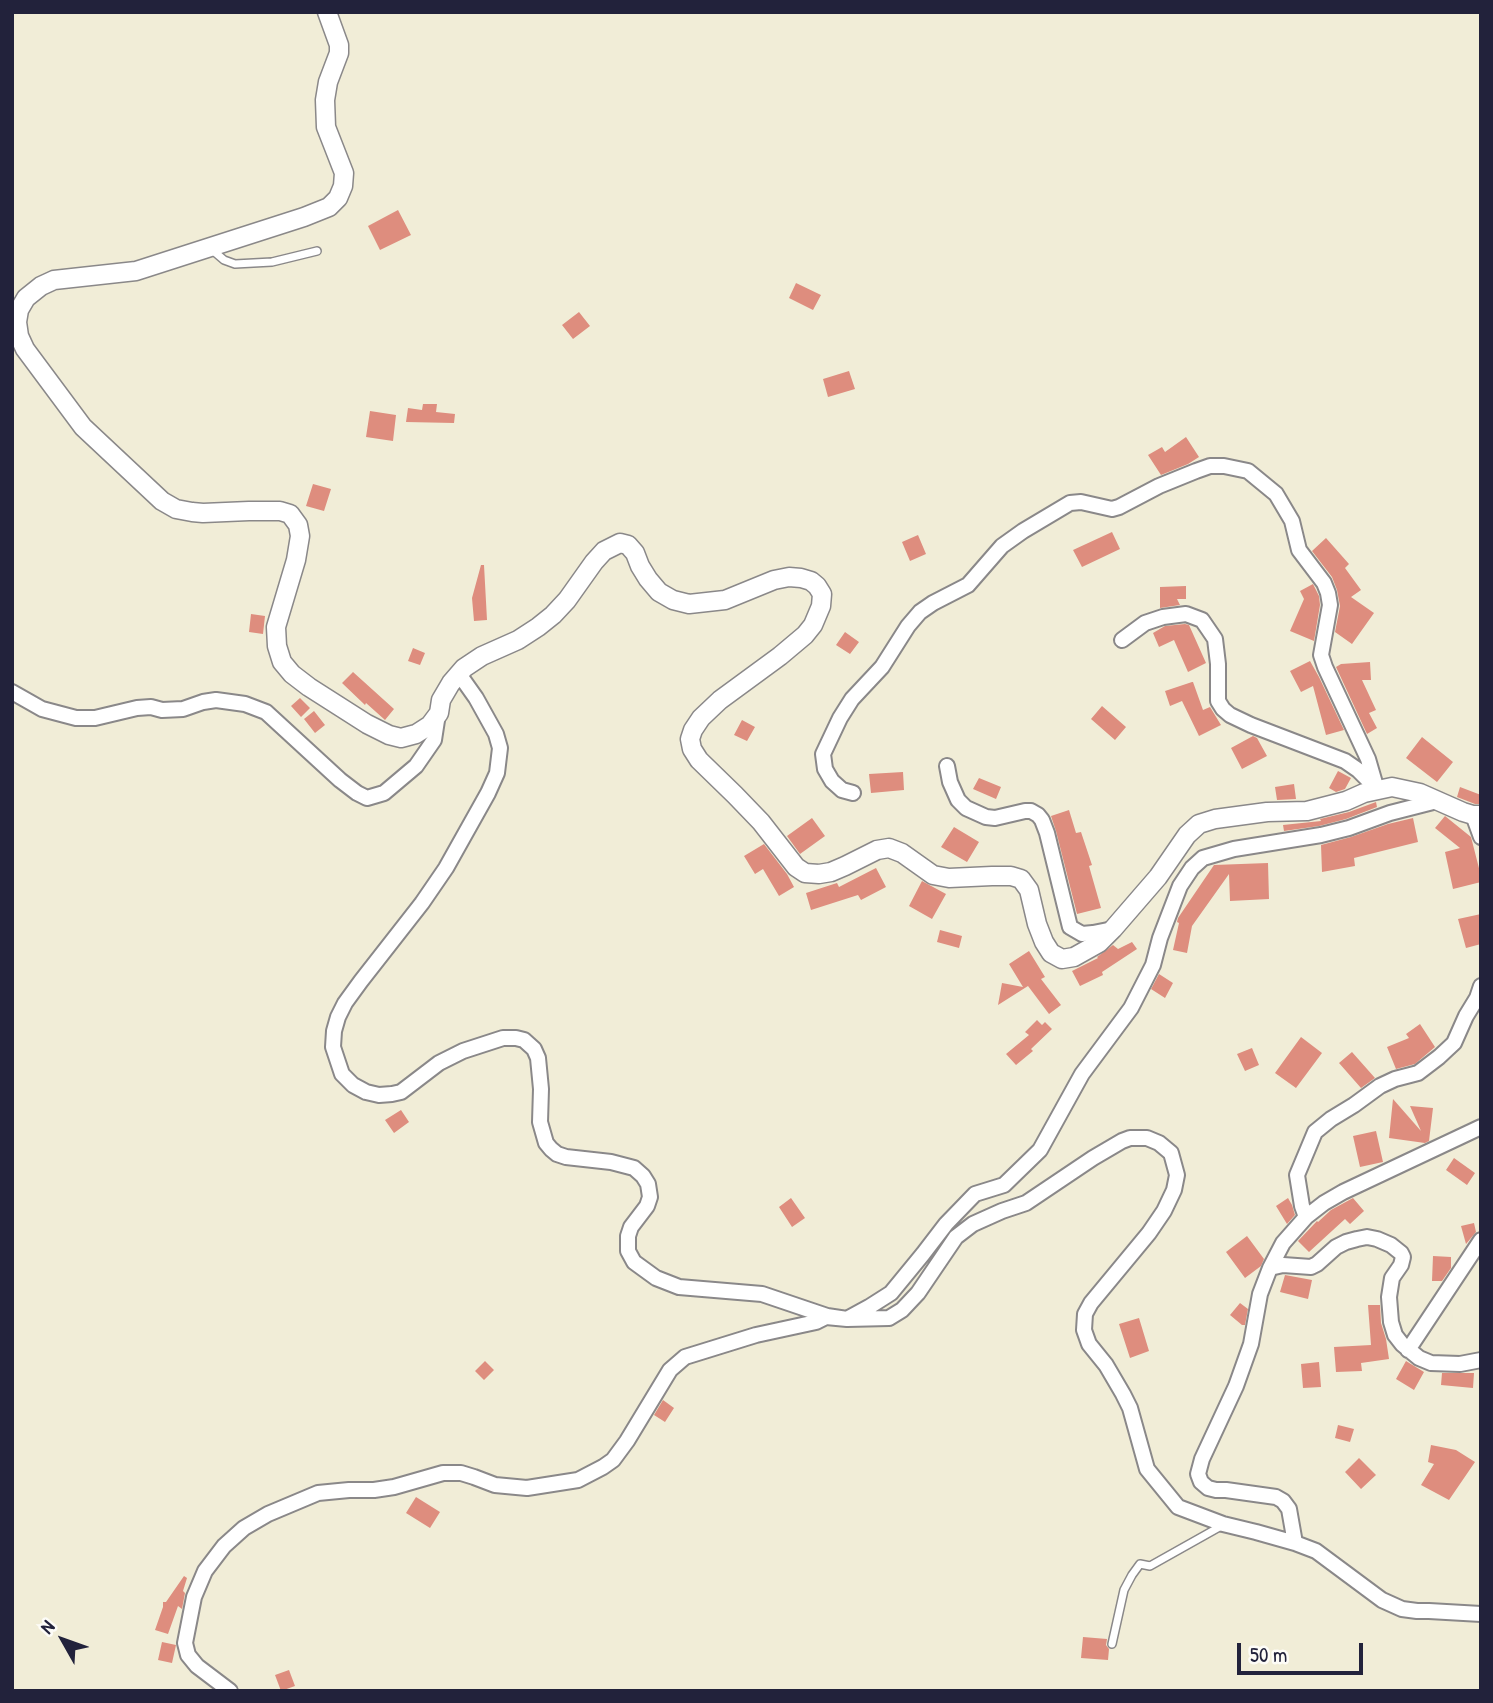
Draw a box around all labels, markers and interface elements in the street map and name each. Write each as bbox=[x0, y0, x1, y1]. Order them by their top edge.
north arrow bbox=[28, 1605, 98, 1675]
text: N bbox=[34, 1614, 60, 1639]
scale bar bbox=[1241, 1630, 1367, 1674]
text: 50 m bbox=[1250, 1640, 1287, 1669]

